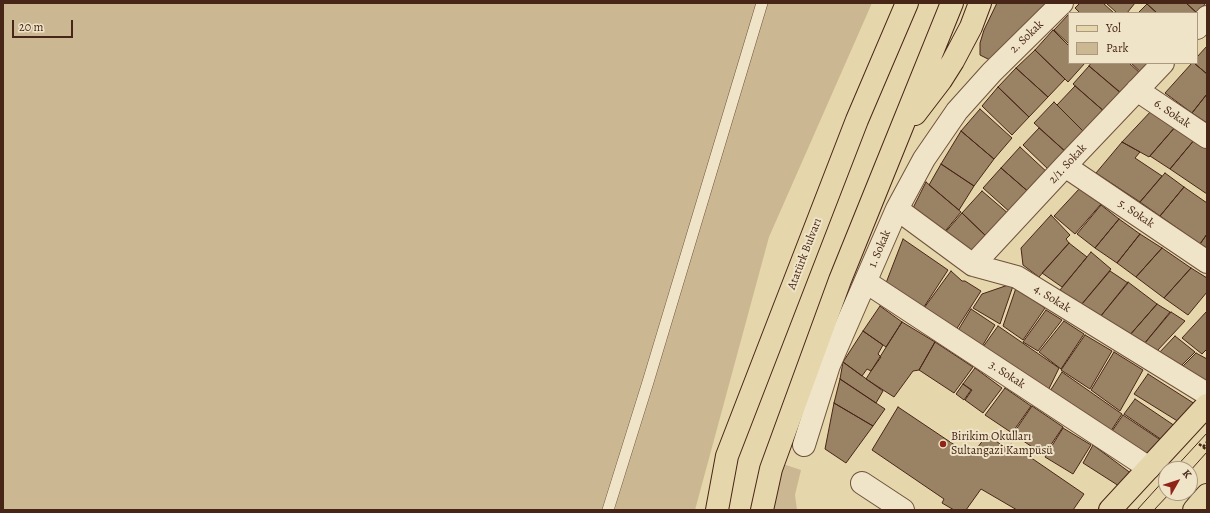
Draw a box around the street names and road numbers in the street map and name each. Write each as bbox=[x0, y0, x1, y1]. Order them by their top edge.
street label: 2. Sokak bbox=[1007, 18, 1047, 56]
street label: 6. Sokak bbox=[1151, 97, 1193, 131]
street label: 2/1. Sokak bbox=[1046, 141, 1090, 187]
street label: 5. Sokak bbox=[1115, 197, 1157, 231]
street label: Atatürk Bulvarı bbox=[785, 216, 825, 292]
street label: 1. Sokak bbox=[866, 228, 894, 270]
street label: 4. Sokak bbox=[1031, 282, 1073, 316]
street label: 3. Sokak bbox=[986, 358, 1028, 392]

